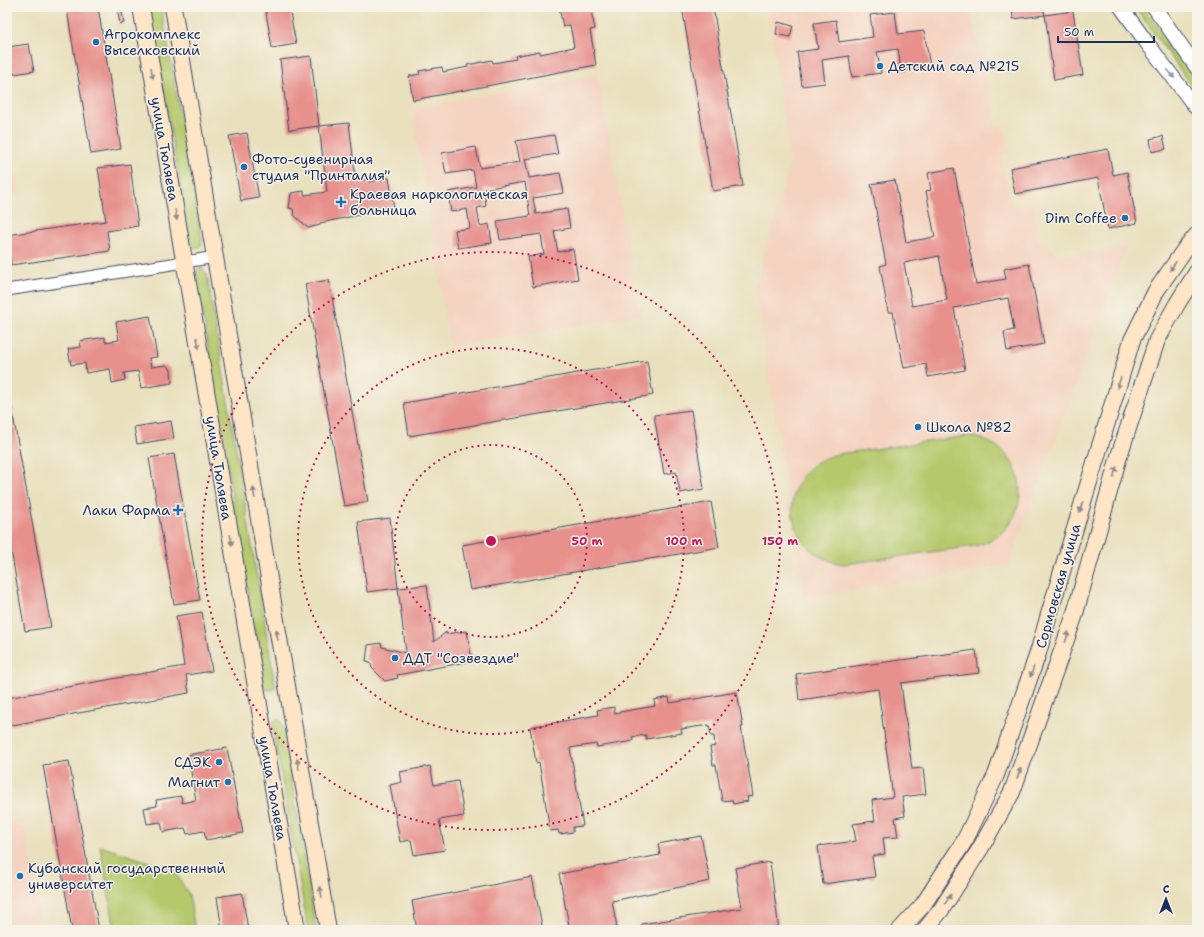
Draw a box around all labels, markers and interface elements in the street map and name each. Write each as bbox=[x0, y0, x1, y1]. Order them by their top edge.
scale bar bbox=[1058, 18, 1154, 44]
text: 50 m bbox=[1064, 24, 1094, 40]
place label: Агрокомплекс Выселковский bbox=[104, 25, 201, 59]
marker: Агрокомплекс Выселковский bbox=[91, 37, 101, 47]
place label: Детский сад №215 bbox=[888, 57, 1019, 75]
marker: Детский сад №215 bbox=[875, 61, 885, 71]
one-way arrow bbox=[150, 67, 156, 79]
one-way arrow bbox=[1166, 69, 1175, 80]
street label: улица Тюляева bbox=[147, 96, 183, 203]
place label: Фото-сувенирная студия "Принталия" bbox=[252, 150, 391, 184]
marker: Фото-сувенирная студия "Принталия" bbox=[239, 162, 249, 172]
place label: Краевая наркологическая больница bbox=[350, 185, 528, 219]
marker: Краевая наркологическая больница bbox=[335, 196, 347, 208]
one-way arrow bbox=[174, 209, 180, 221]
place label: Dim Coffee bbox=[1045, 209, 1117, 227]
marker: Dim Coffee bbox=[1120, 213, 1130, 223]
one-way arrow bbox=[1170, 260, 1177, 271]
one-way arrow bbox=[195, 337, 201, 349]
one-way arrow bbox=[1116, 377, 1122, 389]
street label: улица Тюляева bbox=[202, 415, 236, 522]
place label: Школа №82 bbox=[926, 418, 1012, 436]
marker: Школа №82 bbox=[913, 422, 923, 432]
one-way arrow bbox=[1112, 466, 1118, 479]
one-way arrow bbox=[251, 487, 257, 499]
place label: Лаки Фарма bbox=[83, 501, 170, 519]
one-way arrow bbox=[1078, 501, 1084, 513]
marker: Лаки Фарма bbox=[173, 505, 183, 515]
street label: Сормовская улица bbox=[1032, 521, 1084, 650]
text: 50 m bbox=[572, 533, 603, 549]
text: 100 m bbox=[666, 533, 703, 549]
text: 150 m bbox=[762, 533, 798, 549]
one-way arrow bbox=[228, 534, 234, 547]
centre of rings bbox=[484, 534, 498, 548]
one-way arrow bbox=[274, 629, 280, 641]
one-way arrow bbox=[1064, 631, 1070, 643]
place label: ДДТ "Созвездие" bbox=[403, 649, 519, 667]
marker: ДДТ "Созвездие" bbox=[390, 653, 400, 663]
one-way arrow bbox=[1029, 666, 1035, 678]
street label: улица Тюляева bbox=[255, 735, 291, 842]
place label: СДЭК bbox=[174, 753, 211, 771]
marker: СДЭК bbox=[214, 757, 224, 767]
one-way arrow bbox=[295, 757, 301, 770]
one-way arrow bbox=[1016, 767, 1022, 779]
place label: Магнит bbox=[168, 773, 221, 791]
marker: Магнит bbox=[223, 777, 233, 787]
place label: Кубанский государственный университет bbox=[28, 859, 226, 893]
marker: Кубанский государственный университет bbox=[15, 871, 25, 881]
north arrow bbox=[1146, 879, 1186, 919]
text: С bbox=[1163, 882, 1170, 897]
one-way arrow bbox=[318, 885, 324, 898]
one-way arrow bbox=[945, 893, 952, 905]

